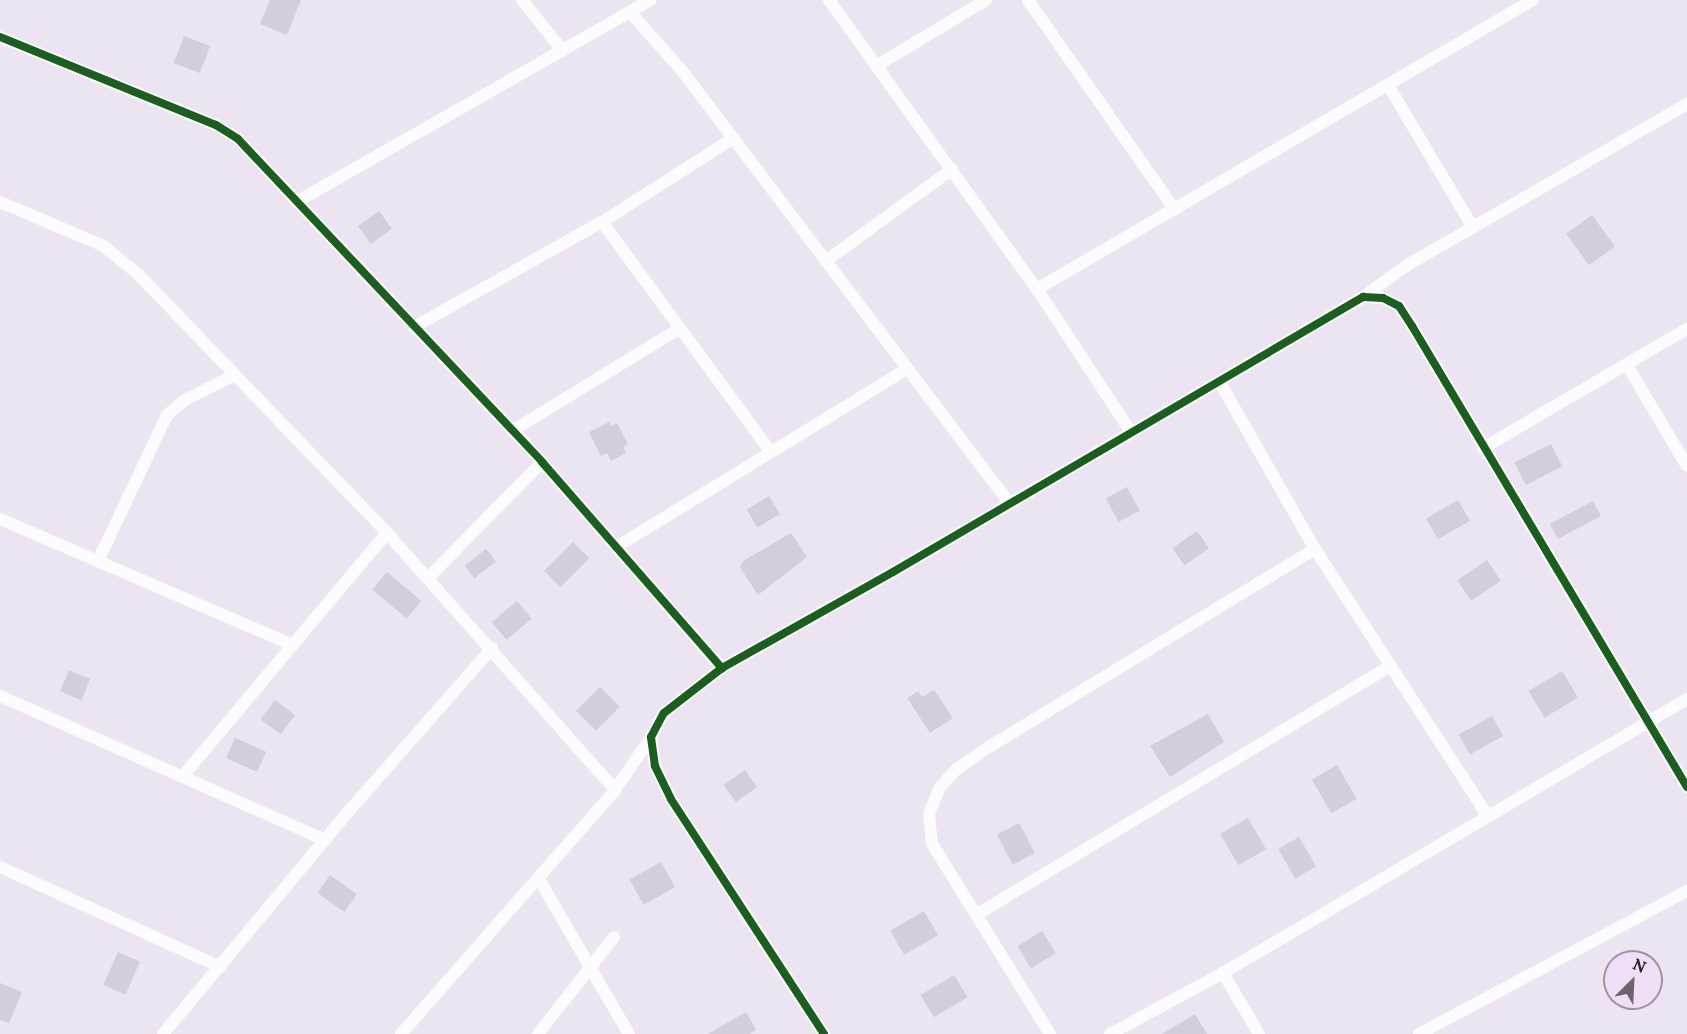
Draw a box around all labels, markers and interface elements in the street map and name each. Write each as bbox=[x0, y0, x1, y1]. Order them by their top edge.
north arrow bbox=[1603, 950, 1663, 1010]
text: N bbox=[1630, 954, 1649, 977]

